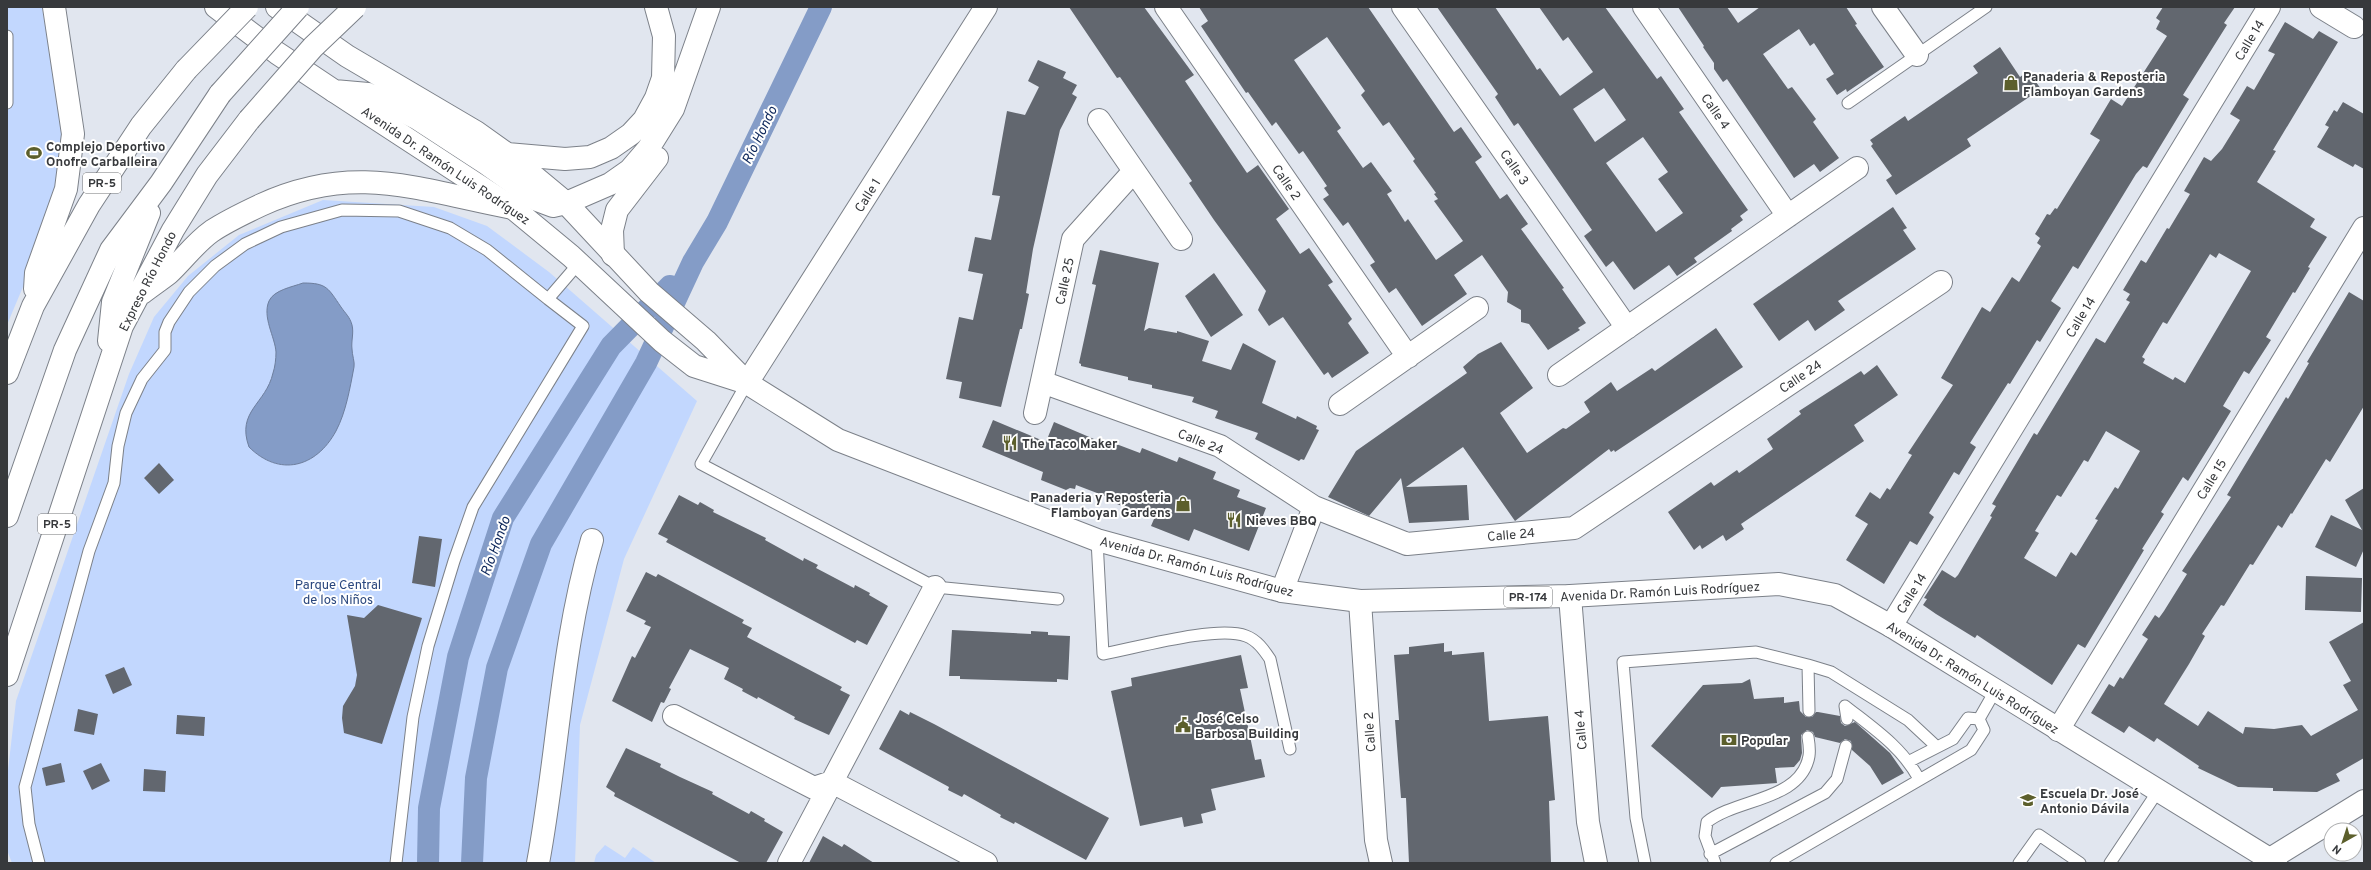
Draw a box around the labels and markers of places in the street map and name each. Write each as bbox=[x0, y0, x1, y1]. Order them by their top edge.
place label: Panaderia & Reposteria Flamboyan Gardens bbox=[2023, 70, 2166, 101]
shop icon: Panaderia & Reposteria Flamboyan Gardens bbox=[2002, 74, 2020, 92]
place label: Complejo Deportivo Onofre Carballeira bbox=[46, 140, 165, 171]
sports icon: Complejo Deportivo Onofre Carballeira bbox=[25, 144, 43, 162]
restaurant icon: The Taco Maker bbox=[1001, 434, 1019, 452]
place label: The Taco Maker bbox=[1022, 437, 1118, 453]
place label: Panaderia y Reposteria Flamboyan Gardens bbox=[1030, 491, 1171, 522]
shop icon: Panaderia y Reposteria Flamboyan Gardens bbox=[1174, 495, 1192, 513]
restaurant icon: Nieves BBQ bbox=[1225, 511, 1243, 529]
place label: Nieves BBQ bbox=[1246, 514, 1317, 530]
place label: José Celso Barbosa Building bbox=[1195, 712, 1299, 743]
public building icon: José Celso Barbosa Building bbox=[1174, 716, 1192, 734]
bank icon: Popular bbox=[1720, 731, 1738, 749]
place label: Popular bbox=[1741, 734, 1789, 750]
place label: Escuela Dr. José Antonio Dávila bbox=[2040, 787, 2139, 818]
school or university icon: Escuela Dr. José Antonio Dávila bbox=[2019, 791, 2037, 809]

